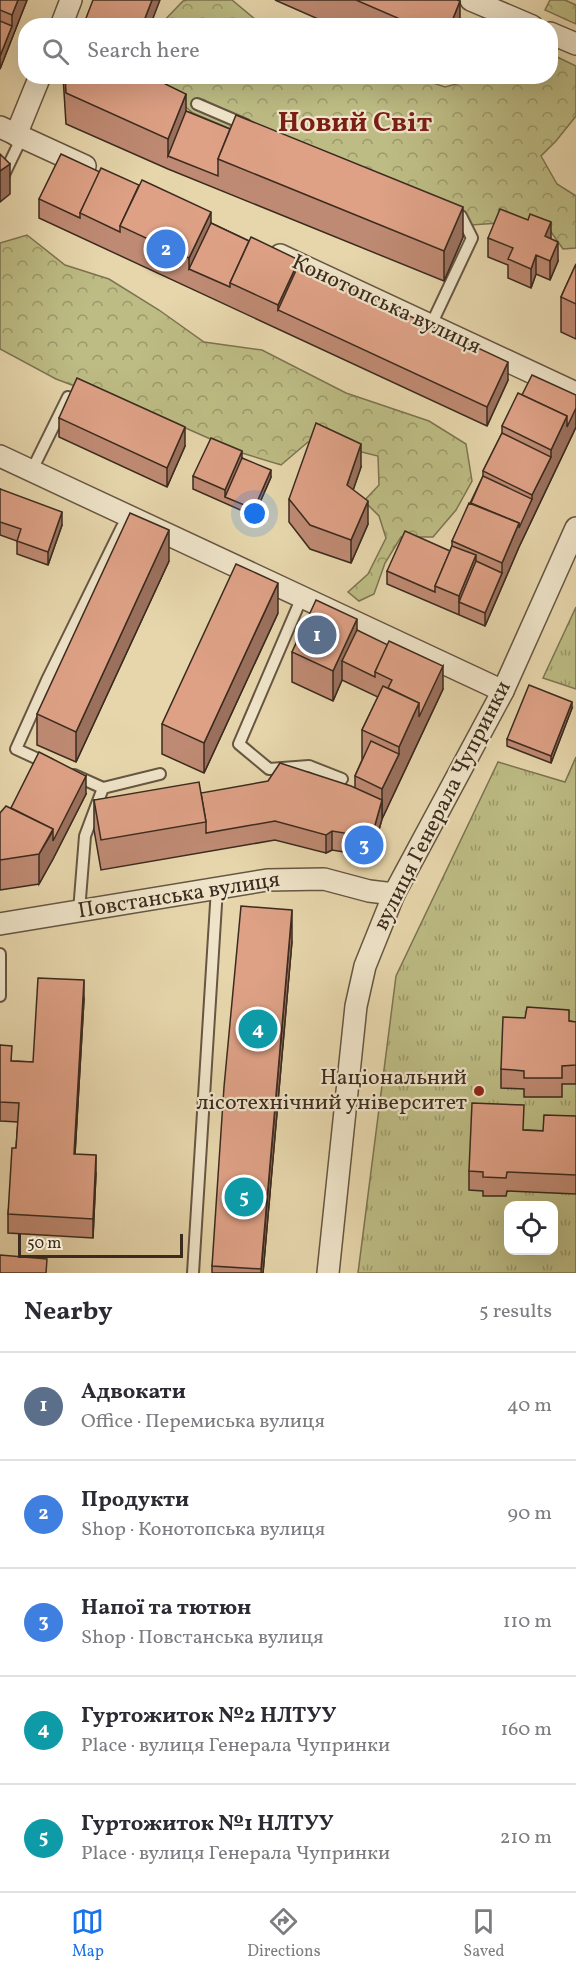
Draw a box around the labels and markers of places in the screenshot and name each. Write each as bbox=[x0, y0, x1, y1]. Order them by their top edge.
pin: 2 bbox=[146, 226, 186, 272]
pin: 1 bbox=[298, 612, 336, 658]
pin: 3 bbox=[344, 822, 384, 868]
pin: 4 bbox=[238, 1006, 278, 1052]
place label: Національний лісотехнічний університет bbox=[196, 1063, 467, 1119]
marker: Національний лісотехнічний університет bbox=[472, 1084, 486, 1098]
pin: 5 bbox=[224, 1174, 264, 1220]

